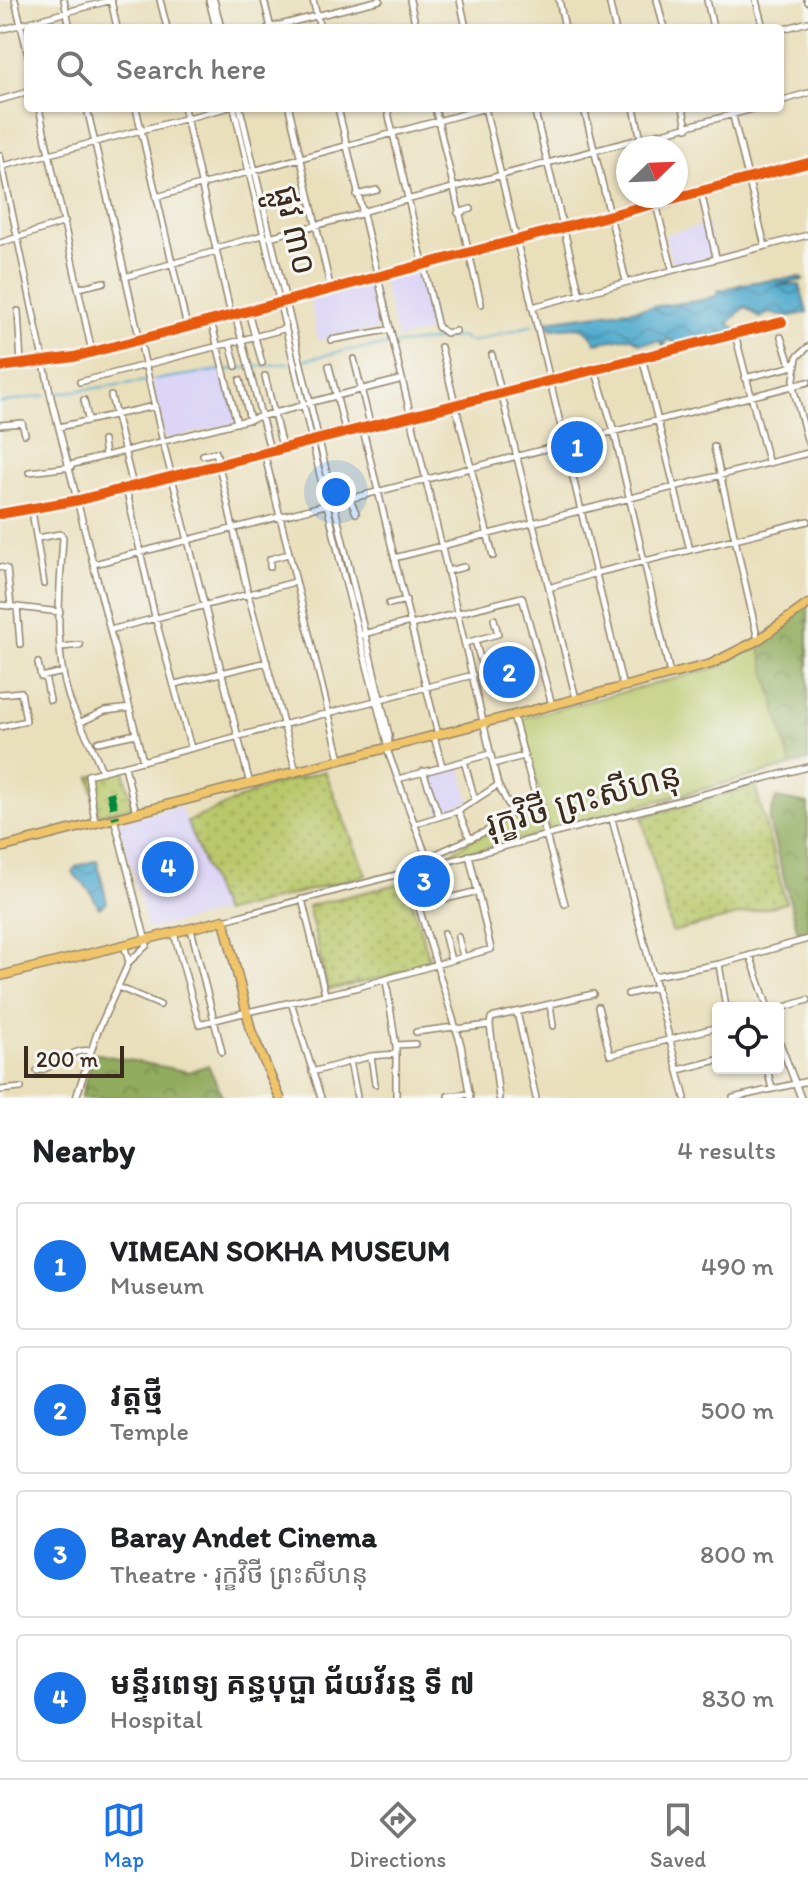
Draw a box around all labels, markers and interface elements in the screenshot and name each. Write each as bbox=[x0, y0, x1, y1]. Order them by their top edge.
search box bbox=[24, 24, 784, 112]
icon: search bbox=[52, 46, 96, 90]
text: Search here bbox=[116, 50, 266, 87]
north arrow bbox=[616, 136, 688, 208]
street label: ផ្លូវ ៣០ bbox=[256, 181, 326, 281]
pin: 1 bbox=[551, 417, 603, 477]
your location bbox=[316, 472, 356, 512]
pin: 2 bbox=[483, 642, 535, 702]
street label: រុក្ខវិថី ព្រះសីហនុ bbox=[481, 754, 686, 846]
pin: 4 bbox=[142, 837, 194, 897]
pin: 3 bbox=[398, 851, 450, 911]
map controls bbox=[712, 1002, 784, 1074]
button: locate bbox=[712, 1002, 784, 1074]
scale bar bbox=[24, 1042, 124, 1078]
text: 200 m bbox=[36, 1046, 98, 1073]
text: Nearby bbox=[32, 1130, 135, 1171]
text: 4 results bbox=[677, 1134, 776, 1166]
text: VIMEAN SOKHA MUSEUM bbox=[110, 1232, 450, 1269]
text: 1 bbox=[54, 1250, 66, 1282]
text: 490 m bbox=[701, 1250, 774, 1282]
text: Museum bbox=[110, 1269, 204, 1301]
text: វត្តថ្មី bbox=[110, 1377, 163, 1414]
text: 2 bbox=[53, 1394, 67, 1426]
text: 500 m bbox=[701, 1394, 774, 1426]
text: Temple bbox=[110, 1415, 189, 1447]
text: Baray Andet Cinema bbox=[110, 1518, 377, 1555]
text: 3 bbox=[53, 1538, 67, 1570]
text: 800 m bbox=[700, 1538, 774, 1570]
text: Theatre · រុក្ខវិថី ព្រះសីហនុ bbox=[110, 1558, 368, 1590]
text: មន្ទីរពេទ្យ គន្ធបុប្ផា ជ័យវ័រន្ម ទី ៧ bbox=[110, 1665, 475, 1702]
text: 4 bbox=[52, 1682, 68, 1714]
text: 830 m bbox=[702, 1682, 774, 1714]
text: Hospital bbox=[110, 1703, 203, 1735]
tab: Map bbox=[102, 1798, 146, 1873]
tab: Directions bbox=[350, 1798, 446, 1873]
tab: Saved bbox=[650, 1798, 706, 1873]

